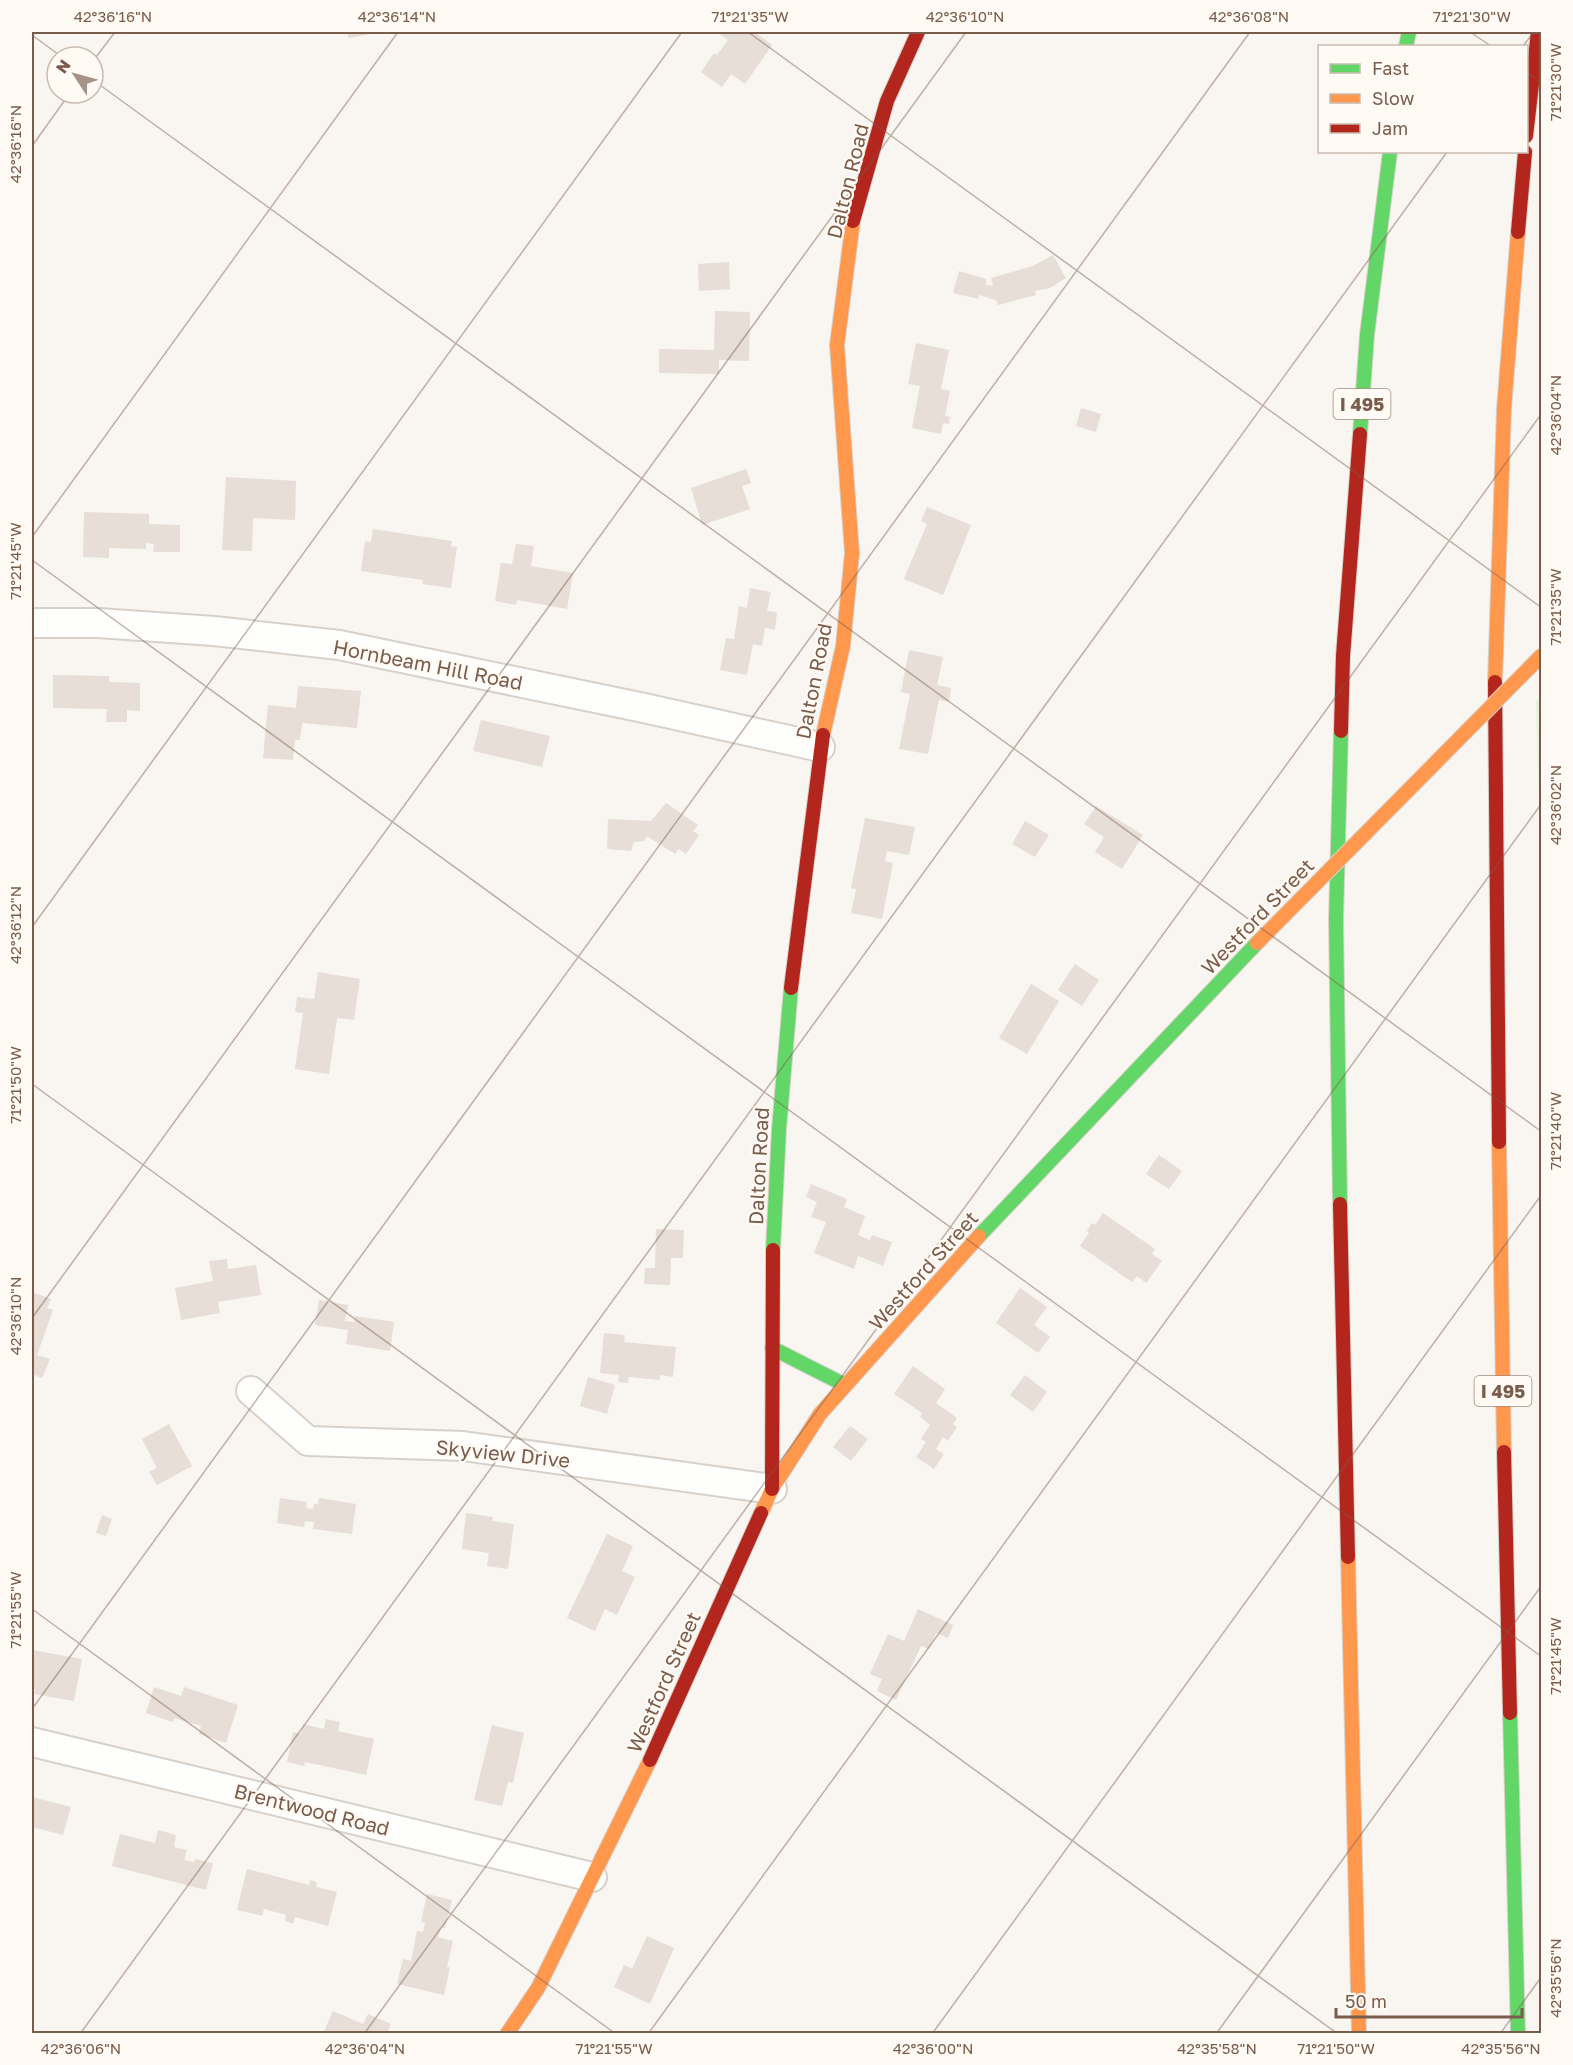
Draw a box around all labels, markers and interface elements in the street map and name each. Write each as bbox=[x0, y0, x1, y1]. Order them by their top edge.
text: 42°36'16"N bbox=[74, 7, 152, 25]
text: 42°36'14"N bbox=[358, 7, 436, 25]
text: 71°21'35"W bbox=[711, 7, 789, 25]
text: 42°36'10"N bbox=[926, 7, 1004, 25]
text: 42°36'08"N bbox=[1209, 7, 1289, 25]
text: 71°21'30"W bbox=[1433, 7, 1511, 25]
text: 71°21'30"W bbox=[1546, 43, 1564, 121]
north arrow bbox=[45, 45, 105, 105]
legend bbox=[1318, 45, 1528, 153]
text: N bbox=[51, 55, 75, 77]
text: Fast bbox=[1372, 57, 1409, 79]
text: Slow bbox=[1372, 87, 1415, 109]
text: 42°36'16"N bbox=[6, 105, 24, 183]
text: Jam bbox=[1372, 117, 1408, 139]
street label: Dalton Road bbox=[821, 121, 873, 241]
text: 42°36'04"N bbox=[1546, 375, 1564, 455]
road number: I 495 bbox=[1334, 389, 1390, 419]
text: 71°21'45"W bbox=[6, 522, 24, 600]
text: 71°21'35"W bbox=[1546, 568, 1564, 646]
street label: Dalton Road bbox=[790, 621, 836, 741]
street label: Hornbeam Hill Road bbox=[331, 634, 525, 694]
text: 42°36'02"N bbox=[1546, 765, 1564, 845]
street label: Westford Street bbox=[1196, 853, 1318, 979]
text: 42°36'12"N bbox=[6, 886, 24, 964]
text: 71°21'50"W bbox=[6, 1046, 24, 1124]
text: 71°21'40"W bbox=[1546, 1092, 1564, 1170]
street label: Dalton Road bbox=[743, 1107, 773, 1225]
street label: Westford Street bbox=[863, 1206, 983, 1334]
text: 42°36'10"N bbox=[6, 1277, 24, 1355]
road number: I 495 bbox=[1474, 1376, 1532, 1406]
street label: Skyview Drive bbox=[435, 1434, 571, 1472]
text: 71°21'55"W bbox=[6, 1571, 24, 1649]
street label: Westford Street bbox=[621, 1608, 705, 1756]
text: 71°21'45"W bbox=[1546, 1617, 1564, 1695]
street label: Brentwood Road bbox=[232, 1778, 392, 1840]
text: 42°35'56"N bbox=[1546, 1938, 1564, 2018]
scale bar bbox=[1336, 1981, 1522, 2019]
text: 50 m bbox=[1345, 1990, 1387, 2012]
text: 42°36'06"N bbox=[41, 2039, 121, 2057]
text: 42°36'04"N bbox=[325, 2039, 405, 2057]
text: 71°21'55"W bbox=[575, 2039, 653, 2057]
text: 42°36'00"N bbox=[893, 2039, 973, 2057]
text: 42°35'58"N bbox=[1177, 2039, 1257, 2057]
text: 71°21'50"W bbox=[1297, 2039, 1375, 2057]
text: 42°35'56"N bbox=[1461, 2039, 1541, 2057]

